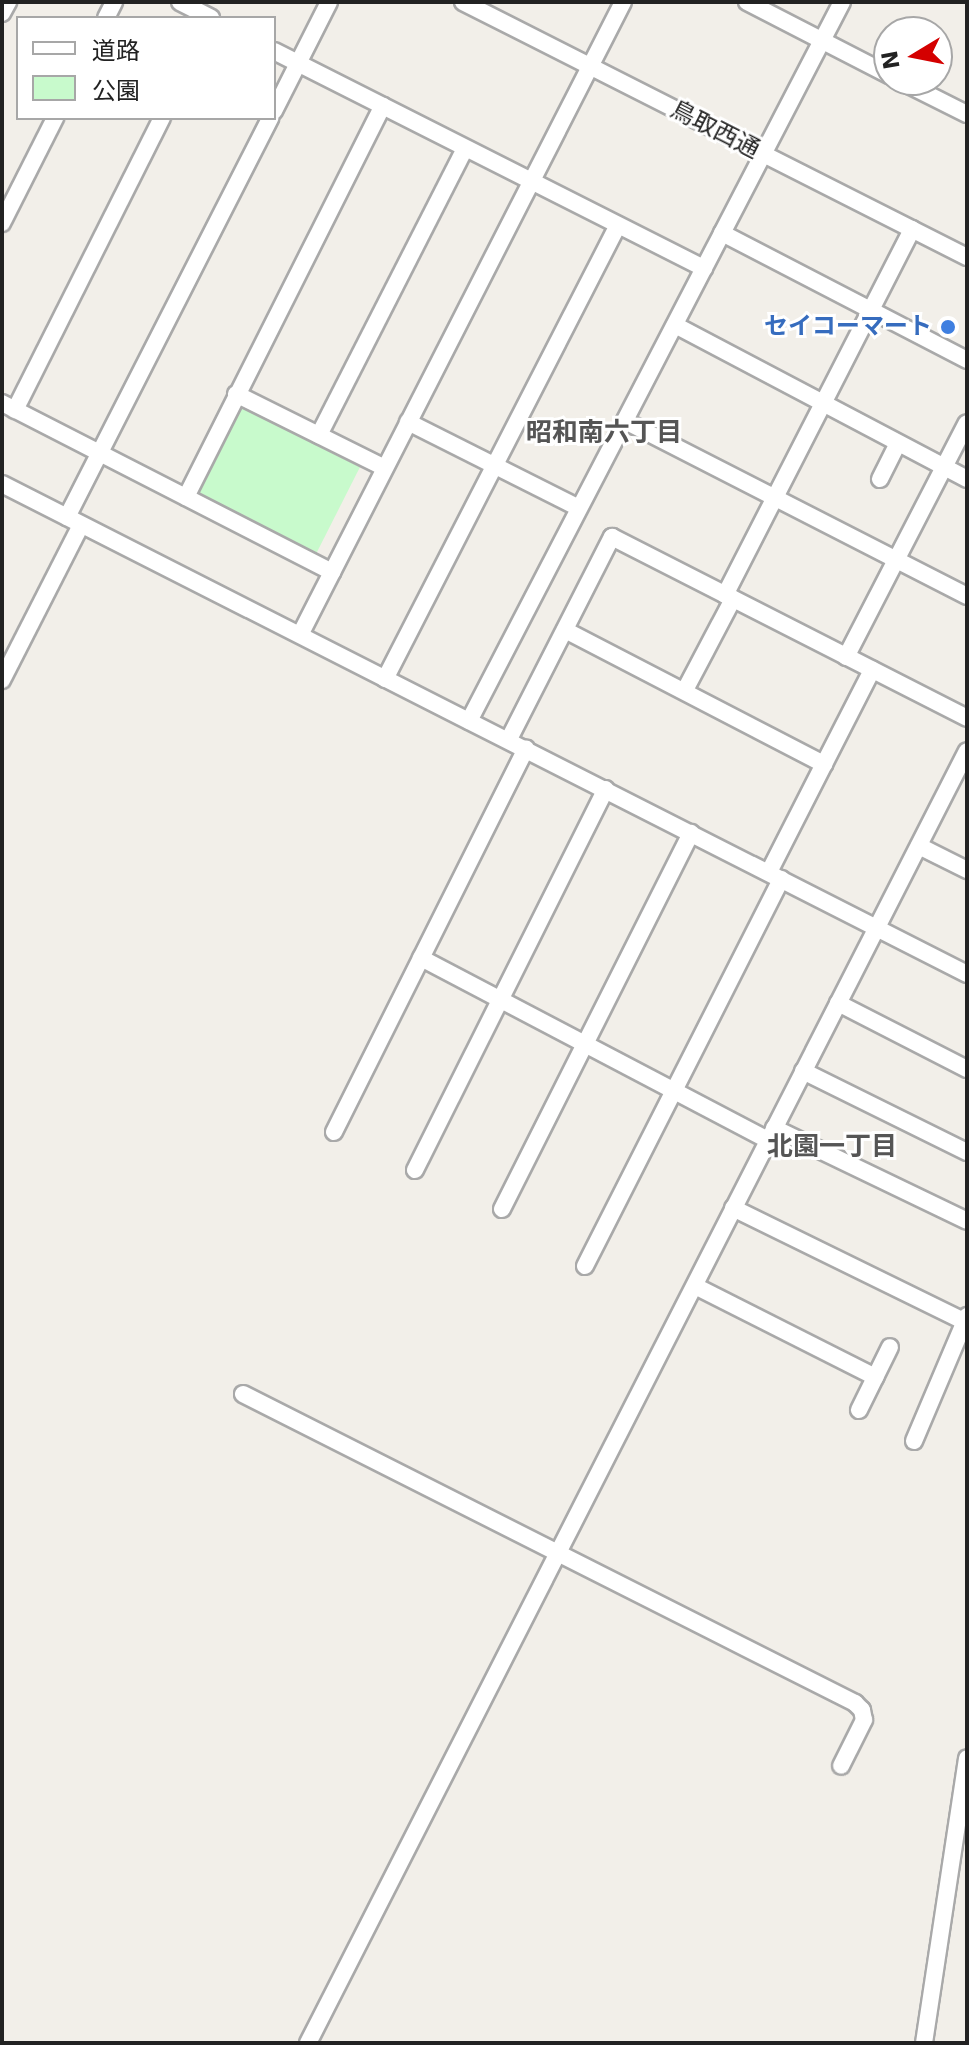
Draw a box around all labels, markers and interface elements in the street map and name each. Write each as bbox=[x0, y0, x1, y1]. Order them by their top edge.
legend bbox=[16, 16, 276, 120]
north arrow bbox=[873, 16, 953, 96]
text: 道路 bbox=[92, 37, 140, 65]
text: N bbox=[877, 49, 905, 71]
text: 公園 bbox=[92, 77, 140, 105]
street label: 鳥取西通 bbox=[666, 95, 764, 165]
place label: セイコーマート bbox=[764, 313, 932, 341]
marker: セイコーマート bbox=[939, 318, 957, 336]
district label: 昭和南六丁目 bbox=[526, 417, 682, 449]
district label: 北園一丁目 bbox=[767, 1131, 897, 1163]

